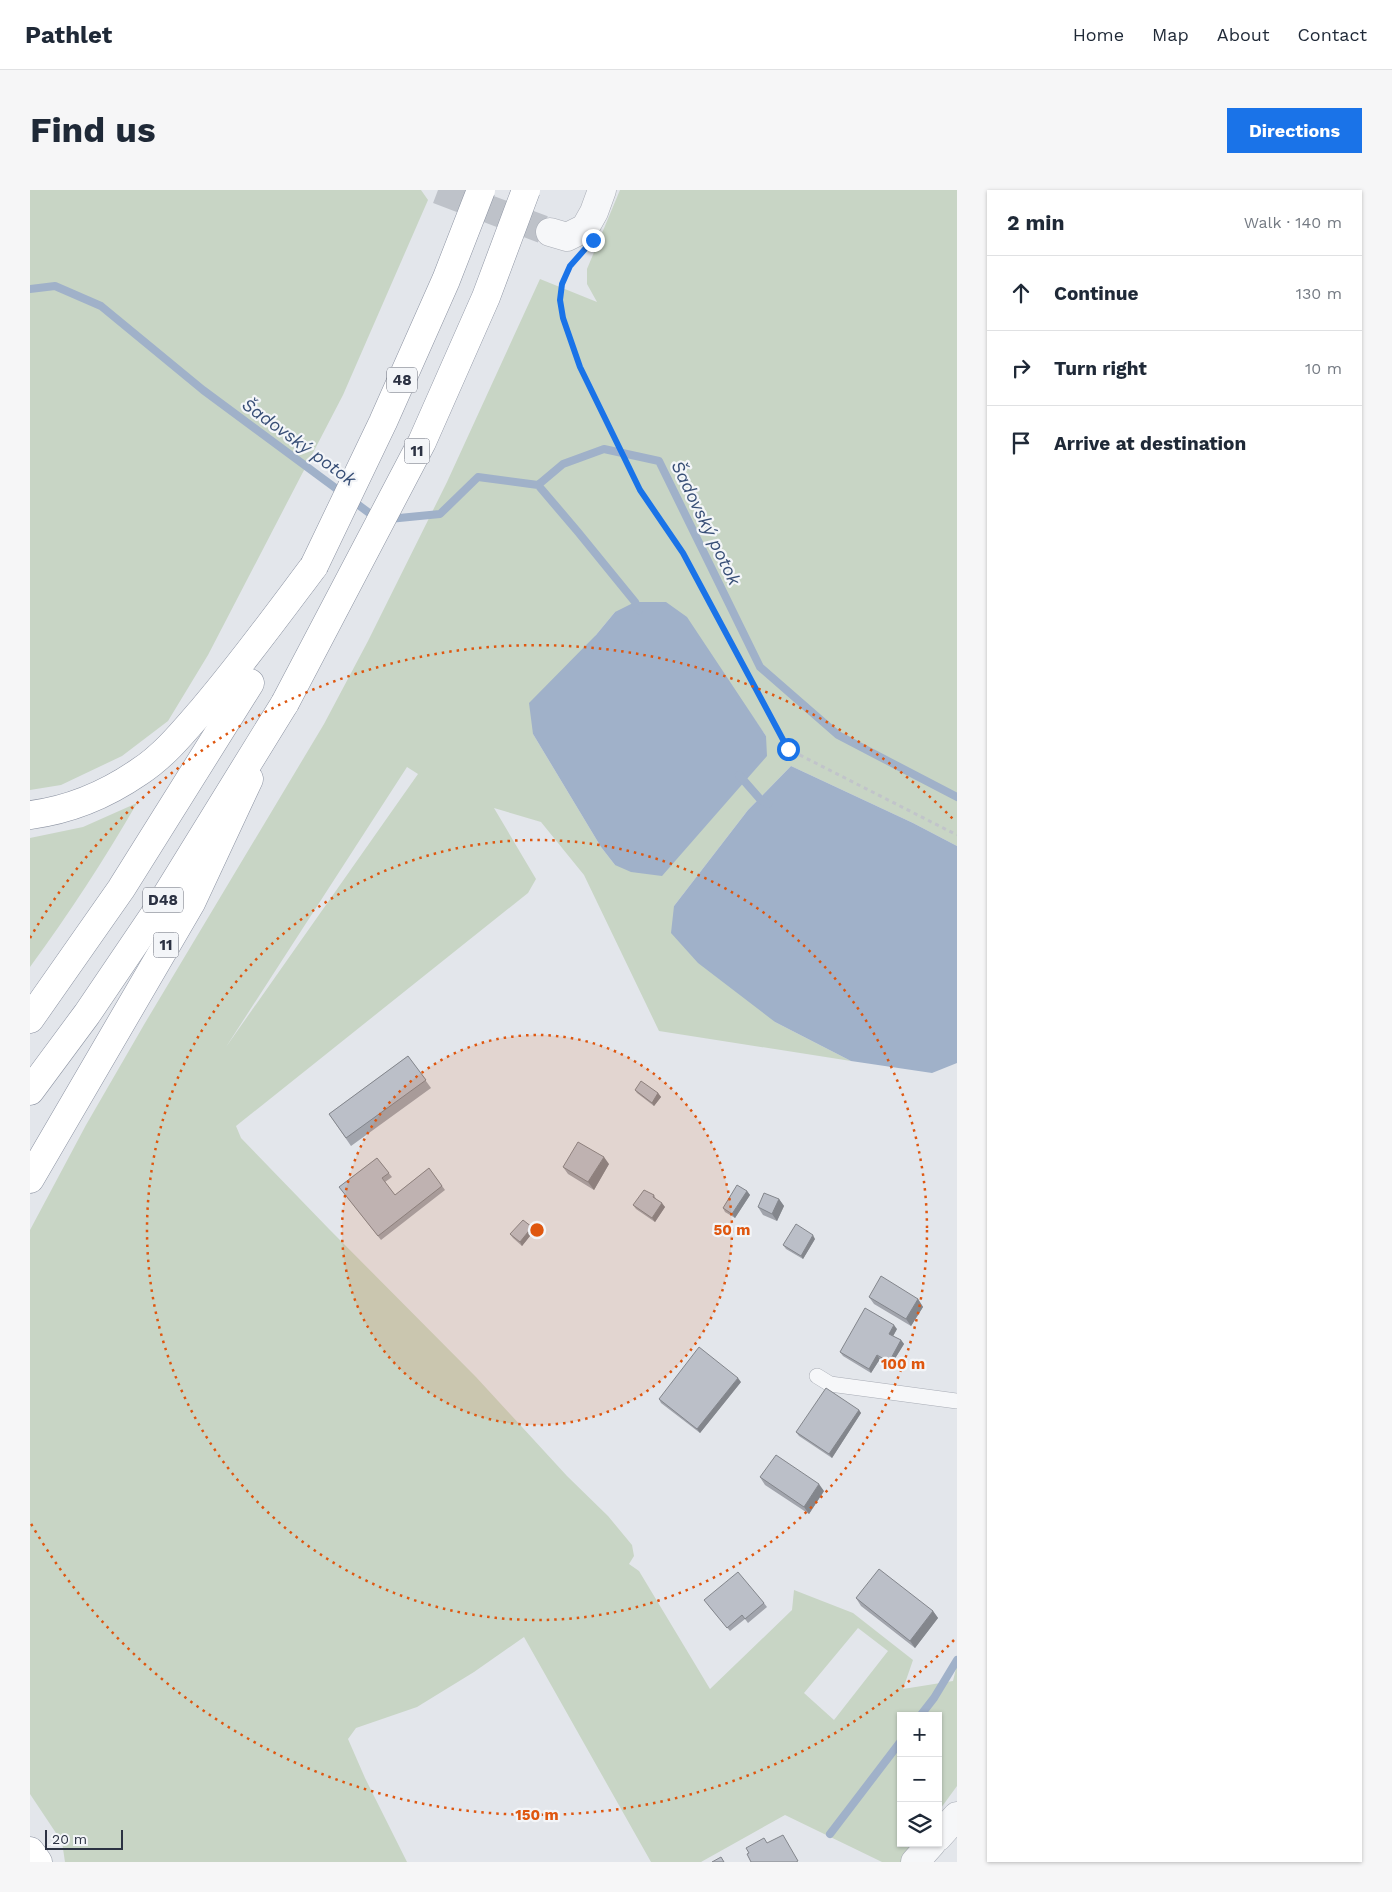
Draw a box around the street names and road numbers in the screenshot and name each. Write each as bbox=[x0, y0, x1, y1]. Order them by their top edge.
road number: 48 bbox=[387, 368, 417, 392]
road number: 11 bbox=[404, 438, 430, 464]
road number: D48 bbox=[143, 888, 183, 912]
road number: 11 bbox=[154, 932, 178, 958]

